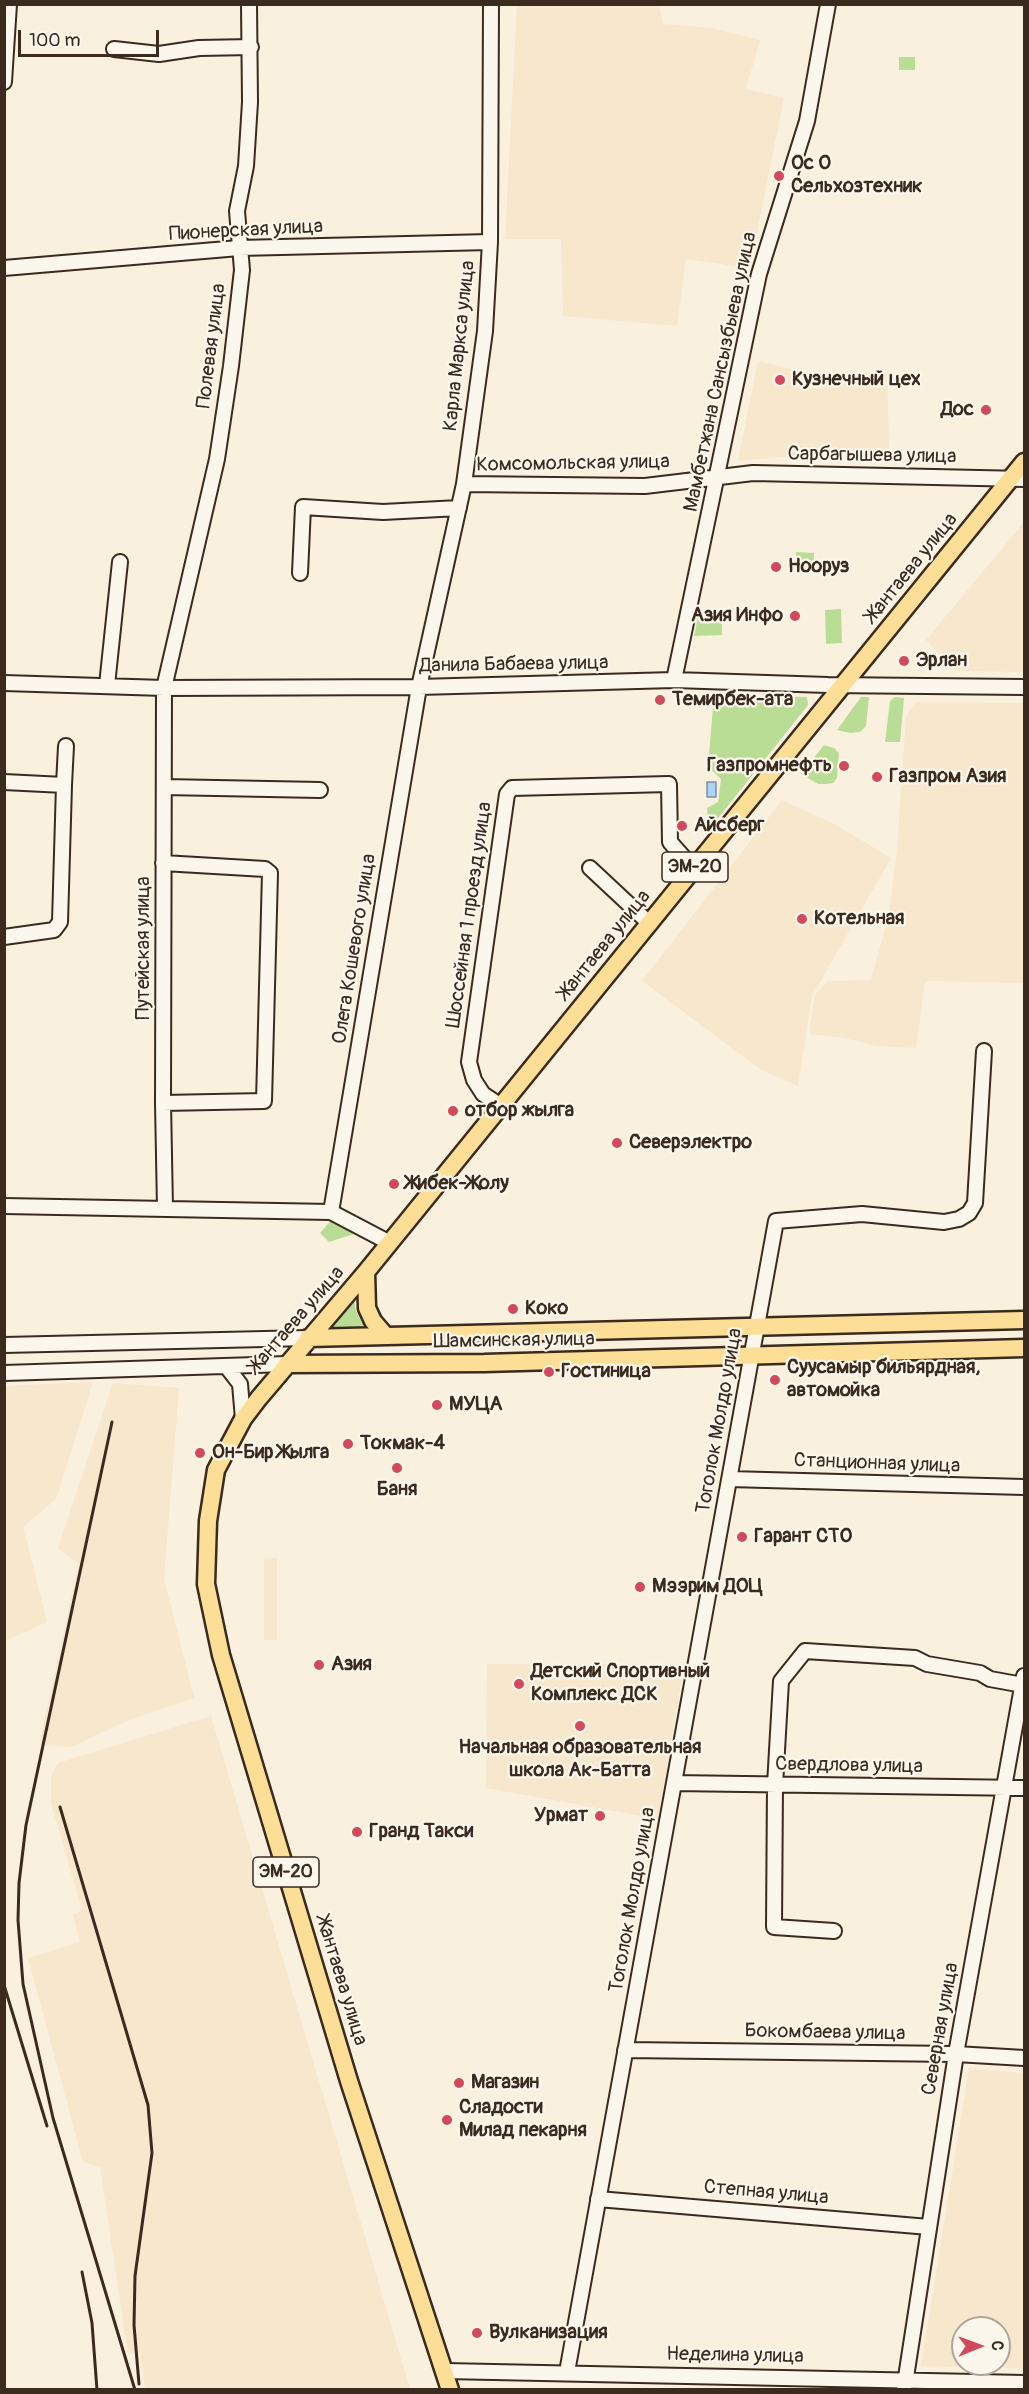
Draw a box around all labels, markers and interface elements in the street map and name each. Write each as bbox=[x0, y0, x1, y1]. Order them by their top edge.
scale bar bbox=[21, 18, 162, 56]
text: 100 m bbox=[29, 29, 81, 52]
place label: Ос О Сельхозтехник bbox=[791, 152, 922, 199]
marker: Ос О Сельхозтехник bbox=[772, 169, 786, 183]
street label: Пионерская улица bbox=[168, 215, 324, 247]
street label: Мамбетжана Сансызбыева улица bbox=[680, 230, 762, 514]
street label: Карла Маркса улица bbox=[439, 259, 481, 433]
street label: Полевая улица bbox=[192, 282, 232, 410]
place label: Кузнечный цех bbox=[792, 368, 921, 392]
marker: Кузнечный цех bbox=[773, 373, 787, 387]
place label: Дос bbox=[941, 398, 974, 422]
marker: Дос bbox=[979, 403, 993, 417]
street label: Сарбагышева улица bbox=[787, 443, 957, 469]
street label: Комсомольская улица bbox=[476, 450, 670, 478]
street label: Жантаева улица bbox=[861, 508, 963, 628]
place label: Нооруз bbox=[788, 555, 850, 579]
marker: Нооруз bbox=[769, 560, 783, 574]
place label: Азия Инфо bbox=[691, 604, 783, 628]
marker: Азия Инфо bbox=[788, 609, 802, 623]
place label: Эрлан bbox=[916, 649, 967, 673]
street label: Данила Бабаева улица bbox=[419, 651, 609, 679]
marker: Эрлан bbox=[897, 654, 911, 668]
place label: Темирбек-ата bbox=[672, 688, 793, 712]
marker: Темирбек-ата bbox=[653, 693, 667, 707]
place label: Газпромнефть bbox=[707, 754, 832, 778]
marker: Газпромнефть bbox=[837, 759, 851, 773]
place label: Газпром Азия bbox=[889, 765, 1006, 789]
marker: Газпром Азия bbox=[870, 770, 884, 784]
street label: Шоссейная 1 проезд улица bbox=[442, 800, 498, 1030]
place label: Айсберг bbox=[694, 814, 764, 838]
marker: Айсберг bbox=[675, 819, 689, 833]
street label: Олега Кошевого улица bbox=[328, 852, 382, 1046]
road number: ЭМ-20 bbox=[662, 852, 728, 882]
street label: Путейская улица bbox=[132, 876, 156, 1020]
street label: Жантаева улица bbox=[554, 885, 656, 1005]
place label: Котельная bbox=[814, 907, 905, 931]
marker: Котельная bbox=[795, 912, 809, 926]
place label: отбор жылга bbox=[465, 1099, 574, 1123]
marker: отбор жылга bbox=[446, 1104, 460, 1118]
place label: Северэлектро bbox=[629, 1131, 752, 1155]
marker: Северэлектро bbox=[610, 1136, 624, 1150]
place label: Жибек-Жолу bbox=[406, 1172, 509, 1196]
marker: Жибек-Жолу bbox=[387, 1177, 401, 1191]
street label: Жантаева улица bbox=[244, 1262, 350, 1378]
place label: Коко bbox=[525, 1297, 568, 1321]
marker: Коко bbox=[506, 1302, 520, 1316]
street label: Тоголок Молдо улица bbox=[692, 1326, 748, 1516]
street label: Шамсинская улица bbox=[433, 1328, 595, 1354]
place label: Суусамыр бильярдная, автомойка bbox=[787, 1356, 980, 1403]
place label: Гостиница bbox=[561, 1360, 651, 1384]
marker: Гостиница bbox=[542, 1365, 556, 1379]
marker: Суусамыр бильярдная, автомойка bbox=[768, 1373, 782, 1387]
place label: МУЦА bbox=[449, 1393, 503, 1417]
marker: МУЦА bbox=[430, 1398, 444, 1412]
place label: Токмак-4 bbox=[360, 1432, 445, 1456]
marker: Токмак-4 bbox=[341, 1437, 355, 1451]
place label: Он-Бир Жылга bbox=[212, 1441, 329, 1465]
marker: Он-Бир Жылга bbox=[193, 1446, 207, 1460]
street label: Станционная улица bbox=[793, 1449, 961, 1479]
marker: Баня bbox=[390, 1461, 404, 1475]
place label: Баня bbox=[377, 1478, 417, 1502]
place label: Гарант СТО bbox=[754, 1525, 852, 1549]
marker: Гарант СТО bbox=[735, 1530, 749, 1544]
place label: Мээрим ДОЦ bbox=[652, 1575, 763, 1599]
marker: Мээрим ДОЦ bbox=[633, 1580, 647, 1594]
place label: Азия bbox=[331, 1653, 372, 1677]
marker: Азия bbox=[312, 1658, 326, 1672]
place label: Детский Спортивный Комплекс ДСК bbox=[531, 1660, 710, 1707]
marker: Детский Спортивный Комплекс ДСК bbox=[512, 1677, 526, 1691]
marker: Начальная образовательная школа Ак-Батта bbox=[573, 1719, 587, 1733]
place label: Начальная образовательная школа Ак-Батта bbox=[459, 1736, 701, 1783]
street label: Свердлова улица bbox=[775, 1753, 923, 1779]
place label: Урмат bbox=[534, 1804, 588, 1828]
street label: Тоголок Молдо улица bbox=[605, 1805, 661, 1995]
marker: Урмат bbox=[593, 1809, 607, 1823]
place label: Гранд Такси bbox=[369, 1820, 473, 1844]
marker: Гранд Такси bbox=[350, 1825, 364, 1839]
road number: ЭМ-20 bbox=[253, 1857, 319, 1887]
street label: Жантаева улица bbox=[310, 1914, 372, 2048]
street label: Северная улица bbox=[918, 1961, 964, 2097]
street label: Бокомбаева улица bbox=[744, 2020, 906, 2046]
place label: Магазин bbox=[471, 2071, 539, 2095]
marker: Магазин bbox=[452, 2076, 466, 2090]
place label: Сладости Милад пекарня bbox=[459, 2096, 587, 2143]
marker: Сладости Милад пекарня bbox=[440, 2113, 454, 2127]
street label: Степная улица bbox=[703, 2176, 829, 2210]
north arrow bbox=[951, 2316, 1011, 2376]
place label: Вулканизация bbox=[489, 2321, 608, 2345]
marker: Вулканизация bbox=[470, 2326, 484, 2340]
text: С bbox=[987, 2341, 1007, 2351]
street label: Неделина улица bbox=[666, 2343, 804, 2369]

